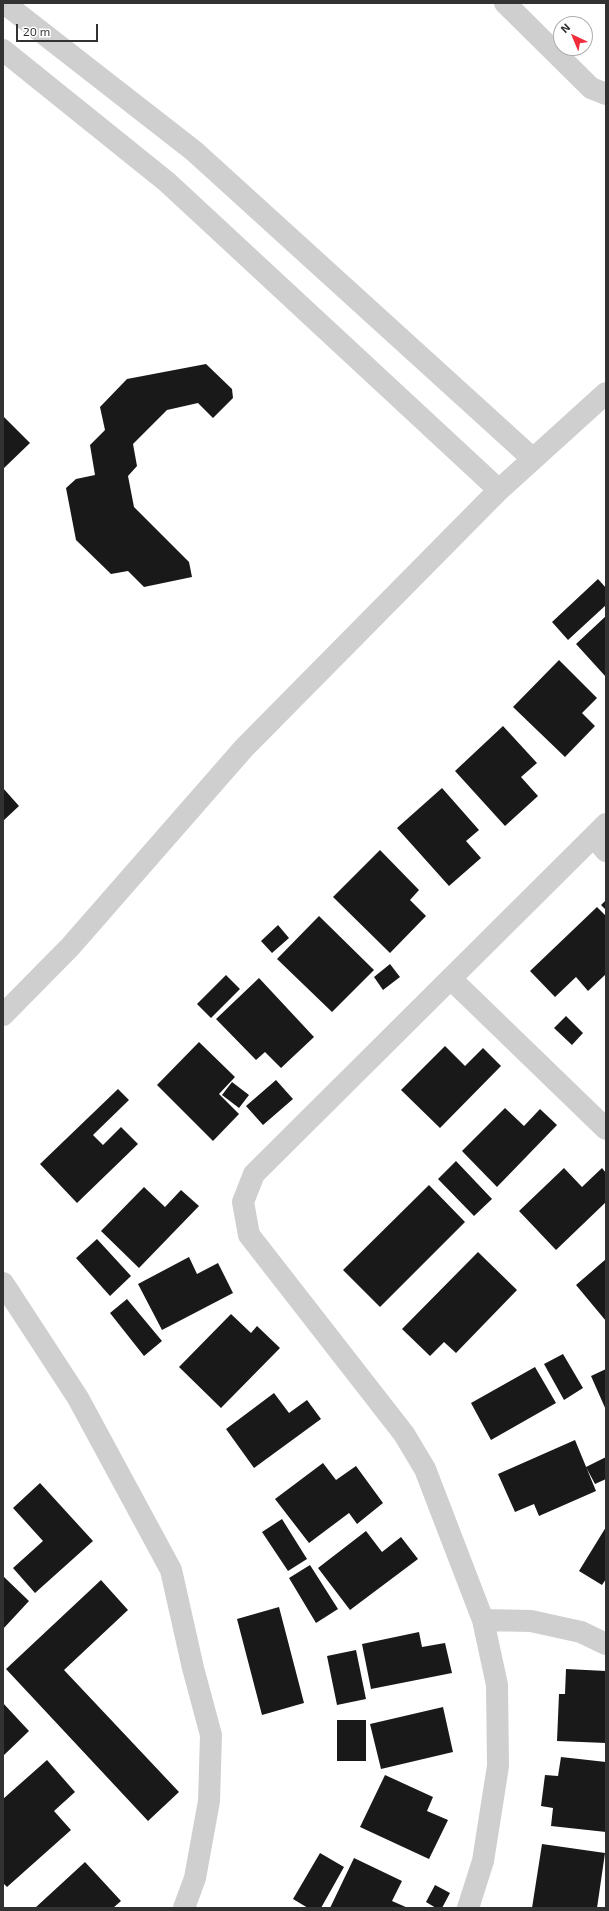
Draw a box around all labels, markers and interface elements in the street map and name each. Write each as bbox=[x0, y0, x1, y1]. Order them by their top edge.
scale bar bbox=[18, 16, 100, 42]
north arrow bbox=[553, 16, 593, 56]
text: N bbox=[558, 20, 572, 35]
text: 20 m bbox=[23, 24, 50, 38]

